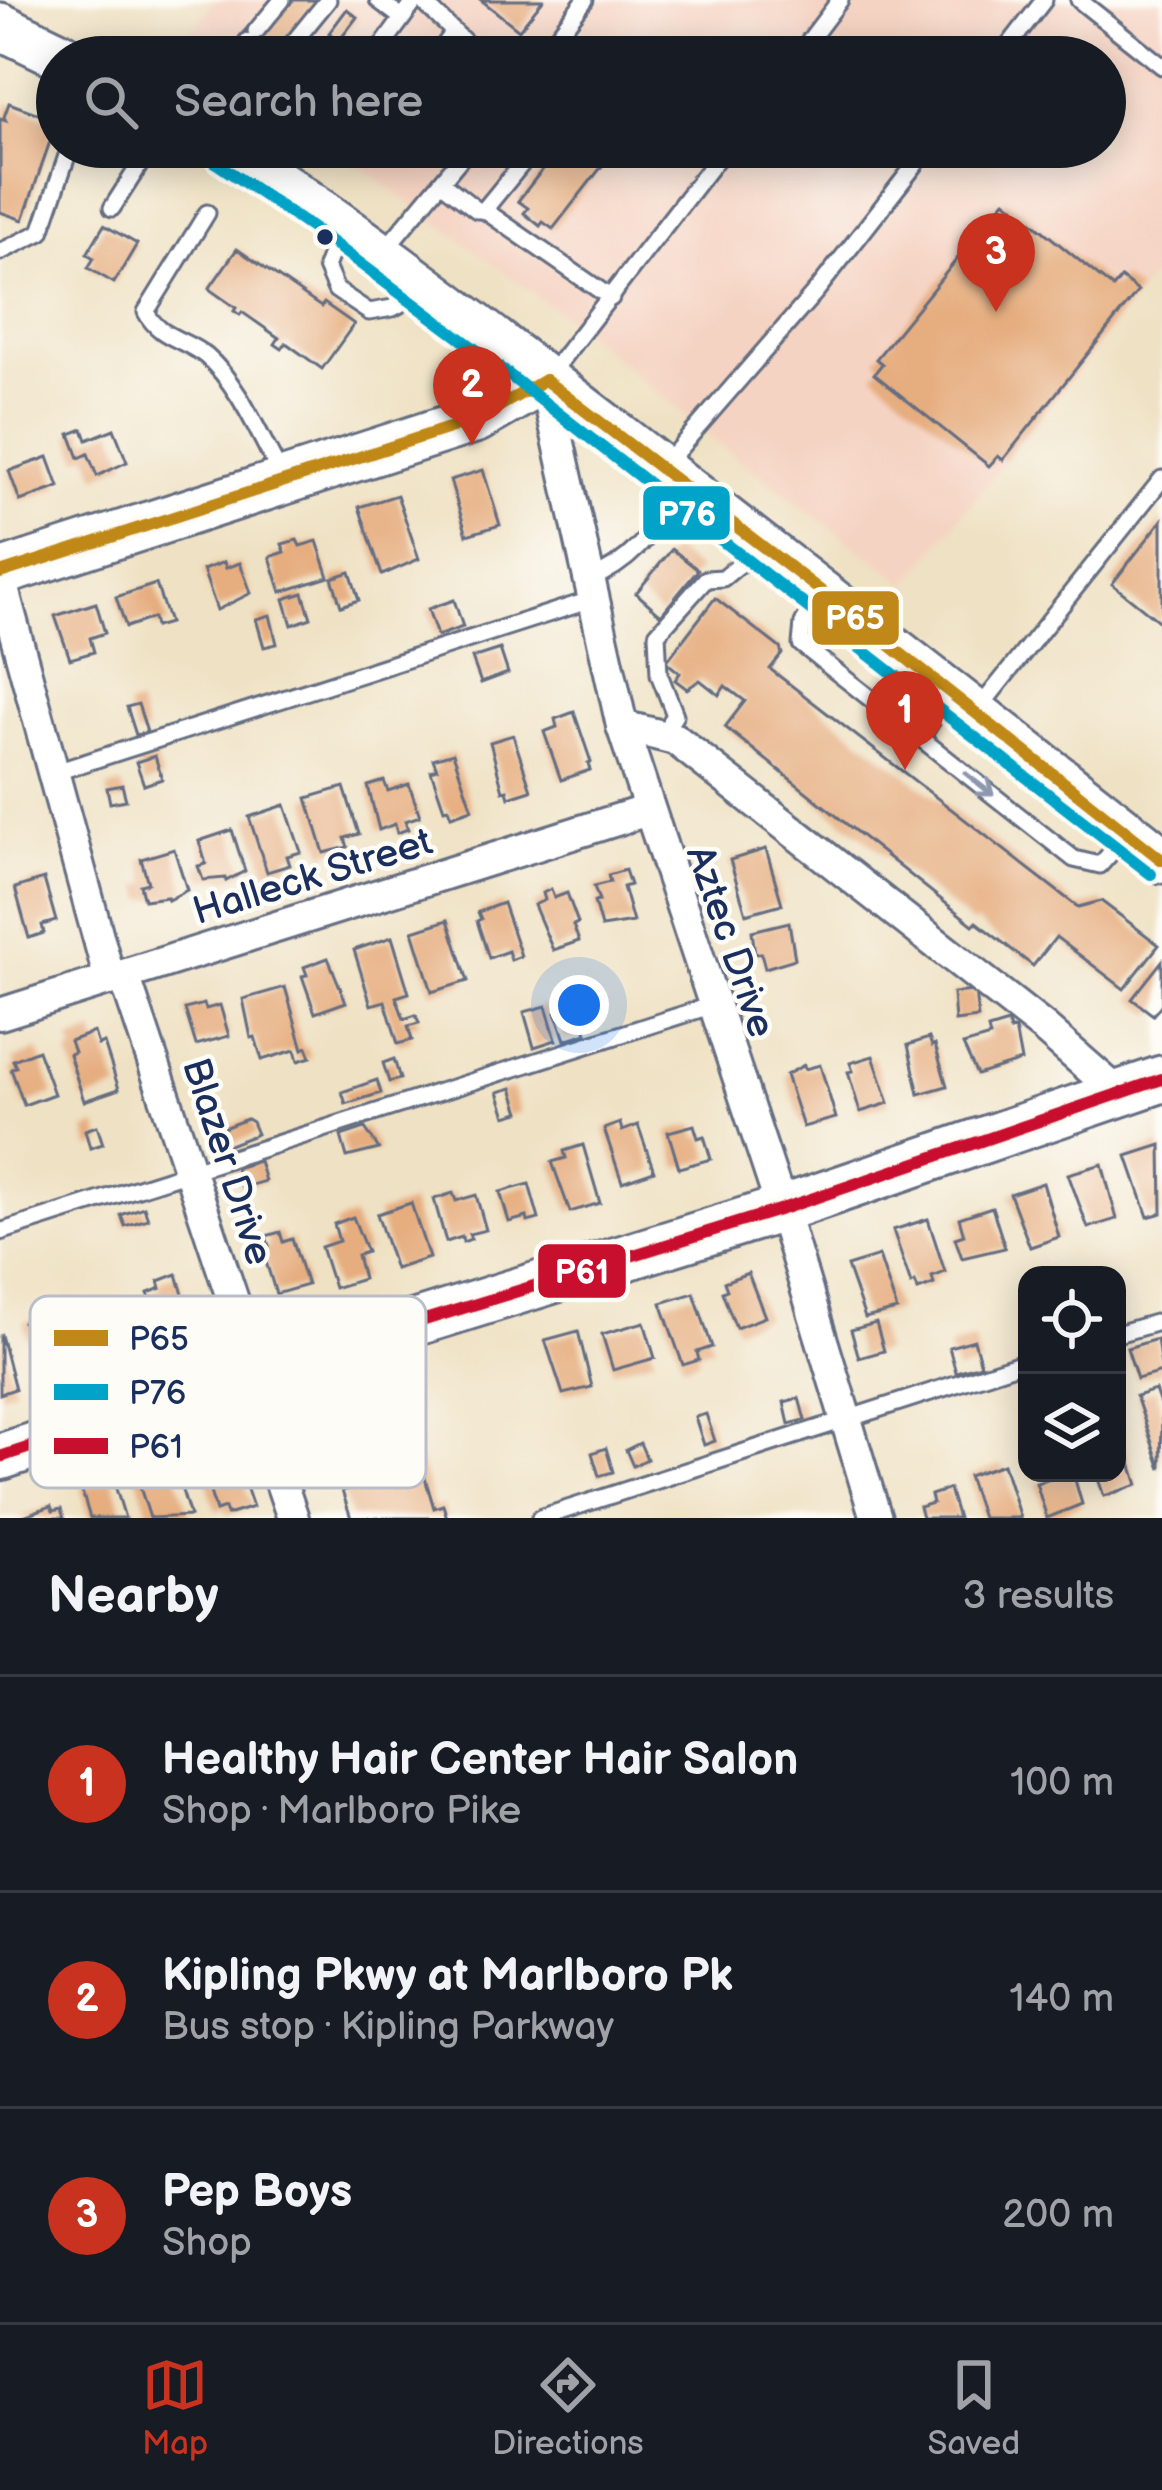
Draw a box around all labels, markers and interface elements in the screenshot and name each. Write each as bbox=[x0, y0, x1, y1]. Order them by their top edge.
search box bbox=[36, 36, 1126, 168]
icon: search bbox=[78, 69, 144, 135]
text: Search here bbox=[174, 75, 423, 130]
pin: 3 bbox=[957, 213, 1035, 312]
unlabelled marker bbox=[314, 226, 336, 248]
pin: 2 bbox=[433, 346, 511, 445]
line badge: P76 bbox=[641, 484, 732, 542]
text: P76 bbox=[658, 495, 716, 535]
line badge: P65 bbox=[810, 589, 901, 647]
text: P65 bbox=[825, 599, 885, 639]
pin: 1 bbox=[866, 671, 944, 770]
one-way arrow bbox=[963, 770, 995, 797]
street label: Halleck Street bbox=[187, 819, 438, 936]
street label: Aztec Drive bbox=[675, 840, 784, 1044]
your location bbox=[549, 975, 609, 1035]
street label: Blazer Drive bbox=[171, 1052, 282, 1271]
line badge: P61 bbox=[536, 1242, 628, 1300]
text: P61 bbox=[555, 1253, 609, 1293]
map controls bbox=[1018, 1266, 1126, 1482]
button: locate bbox=[1018, 1266, 1126, 1374]
legend bbox=[30, 1296, 426, 1488]
text: P65 bbox=[129, 1320, 189, 1360]
text: P76 bbox=[129, 1374, 186, 1414]
button: layers bbox=[1018, 1374, 1126, 1482]
text: P61 bbox=[129, 1428, 183, 1468]
text: Nearby bbox=[48, 1566, 219, 1627]
text: 3 results bbox=[962, 1573, 1114, 1620]
text: Healthy Hair Center Hair Salon bbox=[162, 1733, 798, 1788]
text: 1 bbox=[79, 1760, 95, 1807]
text: 100 m bbox=[1010, 1760, 1114, 1807]
text: Shop · Marlboro Pike bbox=[162, 1788, 521, 1835]
text: Kipling Pkwy at Marlboro Pk bbox=[162, 1949, 733, 2004]
text: 2 bbox=[75, 1976, 99, 2023]
text: 140 m bbox=[1009, 1976, 1114, 2023]
text: Bus stop · Kipling Parkway bbox=[162, 2004, 614, 2051]
text: Pep Boys bbox=[162, 2165, 352, 2220]
text: 3 bbox=[76, 2192, 98, 2239]
text: 200 m bbox=[1002, 2192, 1114, 2239]
text: Shop bbox=[162, 2220, 252, 2267]
tab: Map bbox=[142, 2352, 208, 2464]
tab: Directions bbox=[492, 2352, 644, 2464]
tab: Saved bbox=[927, 2352, 1020, 2464]

